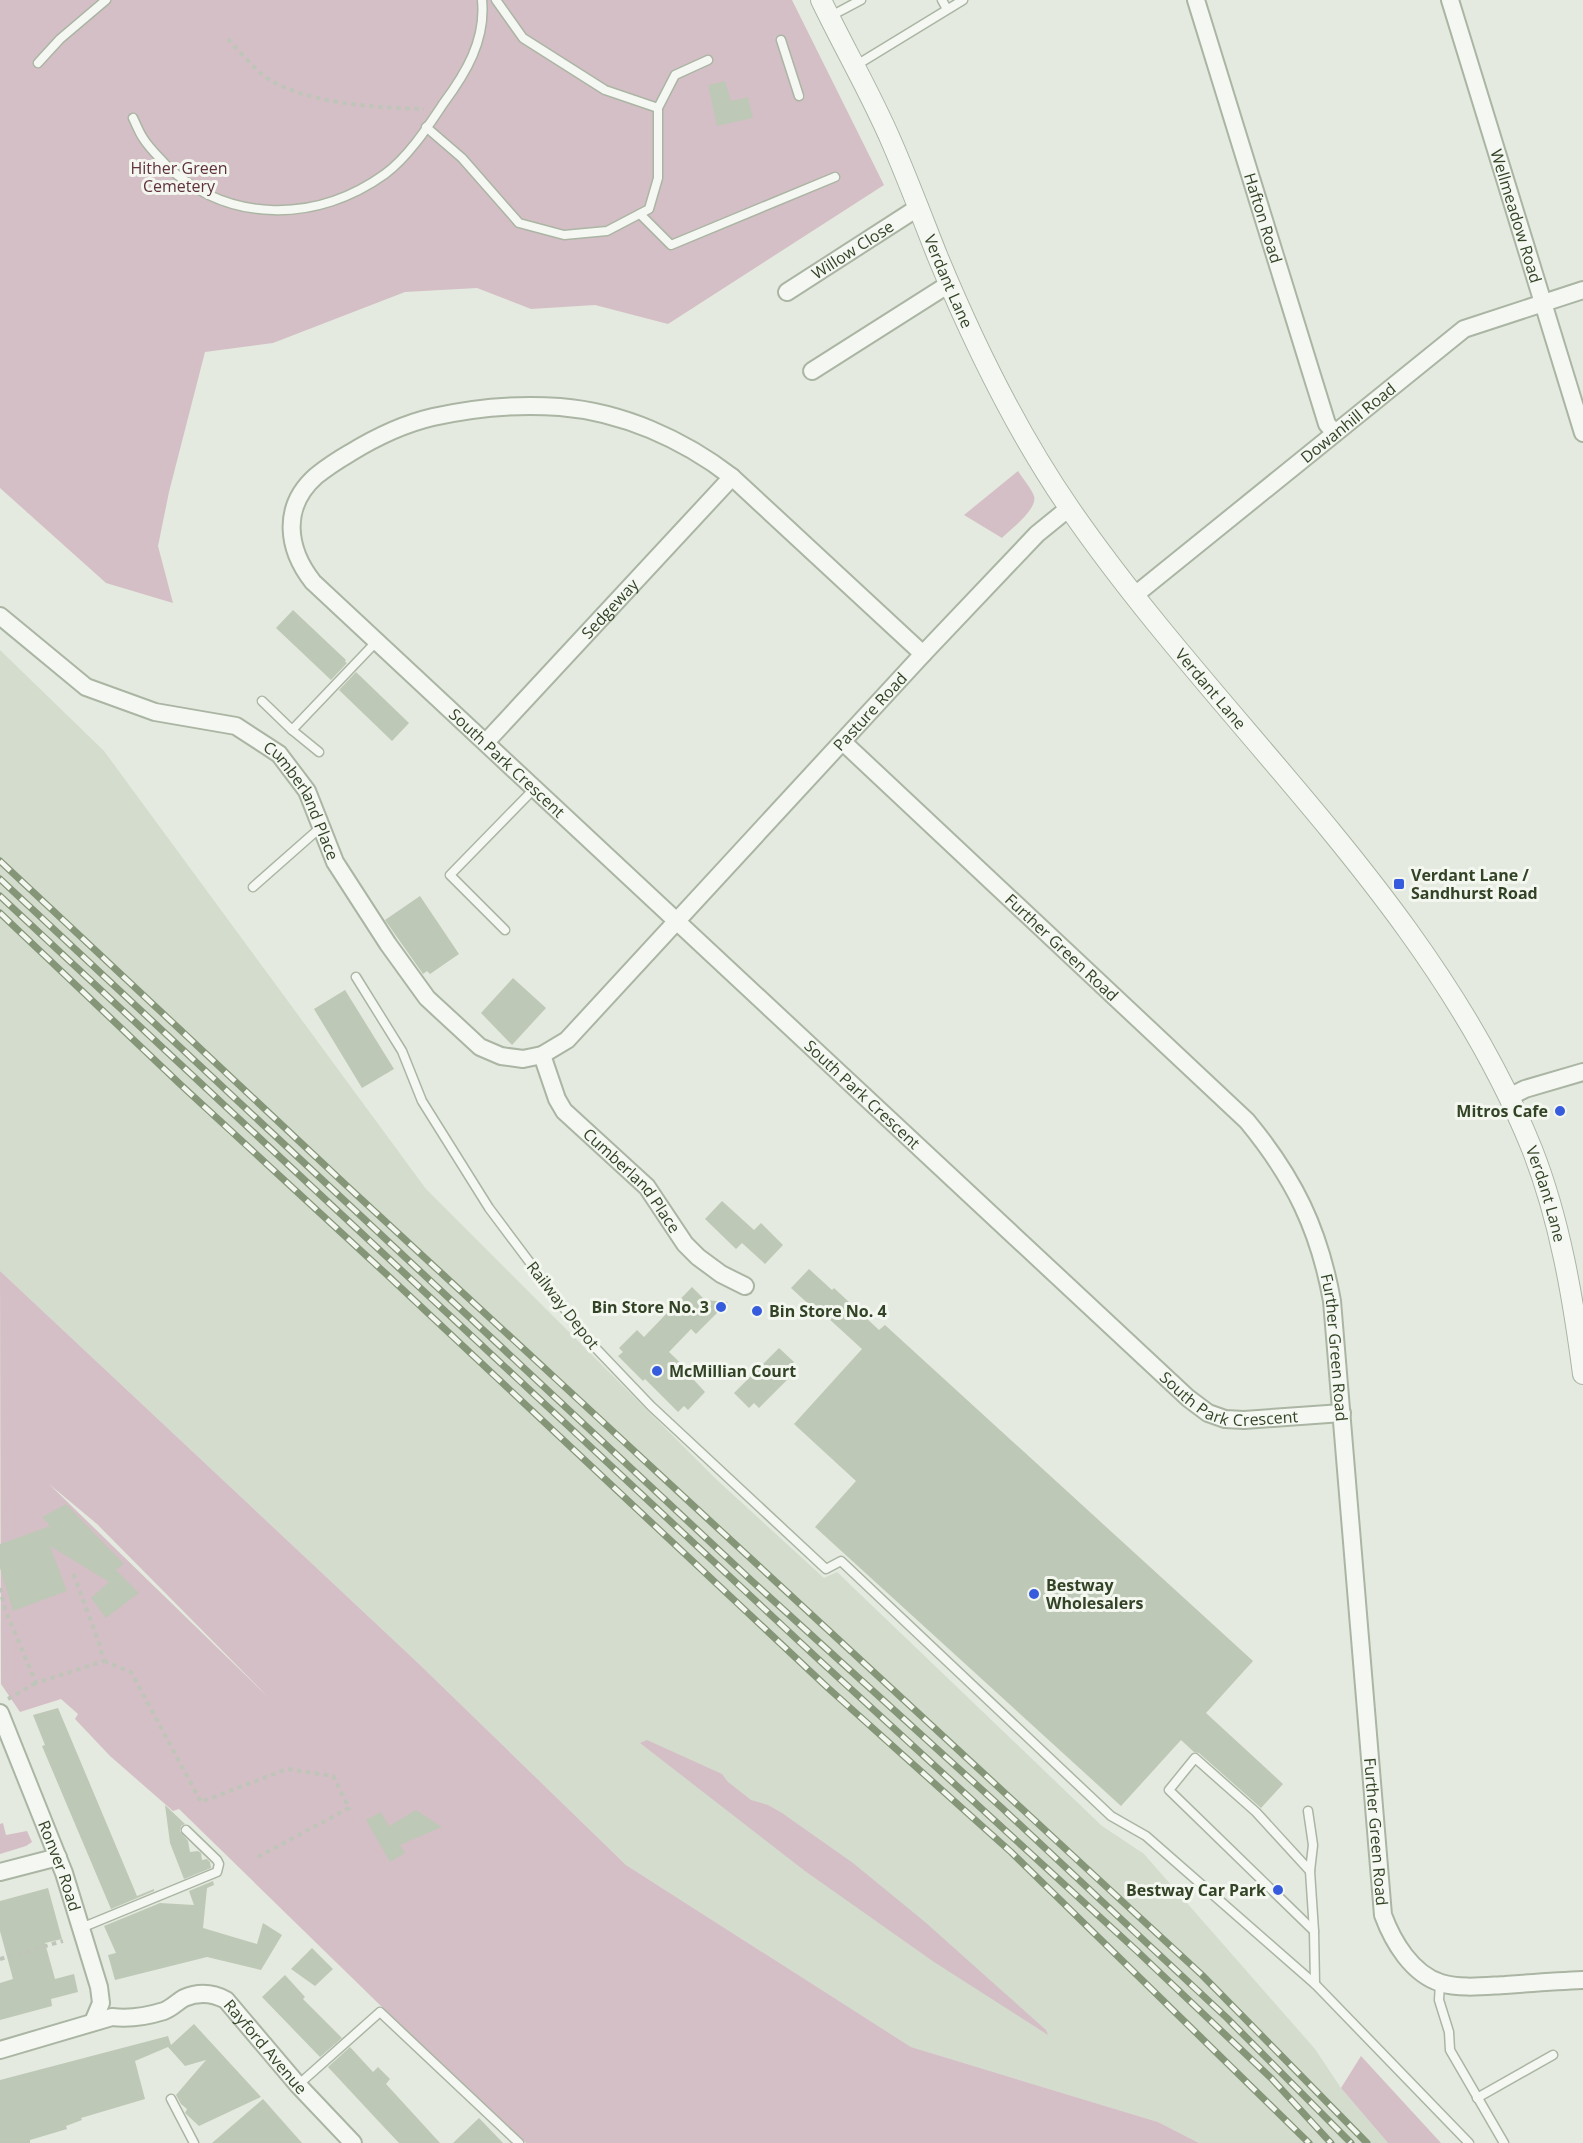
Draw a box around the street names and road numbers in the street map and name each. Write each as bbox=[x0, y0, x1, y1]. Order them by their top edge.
street label: Wellmeadow Road bbox=[1485, 147, 1547, 286]
street label: Hafton Road bbox=[1239, 170, 1288, 266]
street label: Willow Close bbox=[807, 215, 898, 284]
street label: Verdant Lane bbox=[919, 231, 978, 331]
street label: Dowanhill Road bbox=[1296, 378, 1400, 468]
street label: Sedgeway bbox=[576, 573, 644, 643]
street label: Verdant Lane bbox=[1170, 644, 1251, 734]
street label: Pasture Road bbox=[828, 668, 912, 756]
street label: South Park Crescent bbox=[444, 703, 570, 823]
street label: Cumberland Place bbox=[259, 736, 344, 863]
street label: Further Green Road bbox=[1000, 889, 1123, 1006]
street label: South Park Crescent bbox=[800, 1035, 925, 1154]
street label: Cumberland Place bbox=[578, 1123, 686, 1237]
street label: Verdant Lane bbox=[1521, 1143, 1571, 1244]
street label: Railway Depot bbox=[522, 1256, 604, 1354]
street label: Further Green Road bbox=[1316, 1271, 1353, 1422]
street label: South Park Crescent bbox=[1155, 1366, 1299, 1431]
street label: Further Green Road bbox=[1359, 1757, 1393, 1906]
street label: Ronver Road bbox=[33, 1817, 86, 1914]
street label: Rayford Avenue bbox=[219, 1995, 312, 2099]

